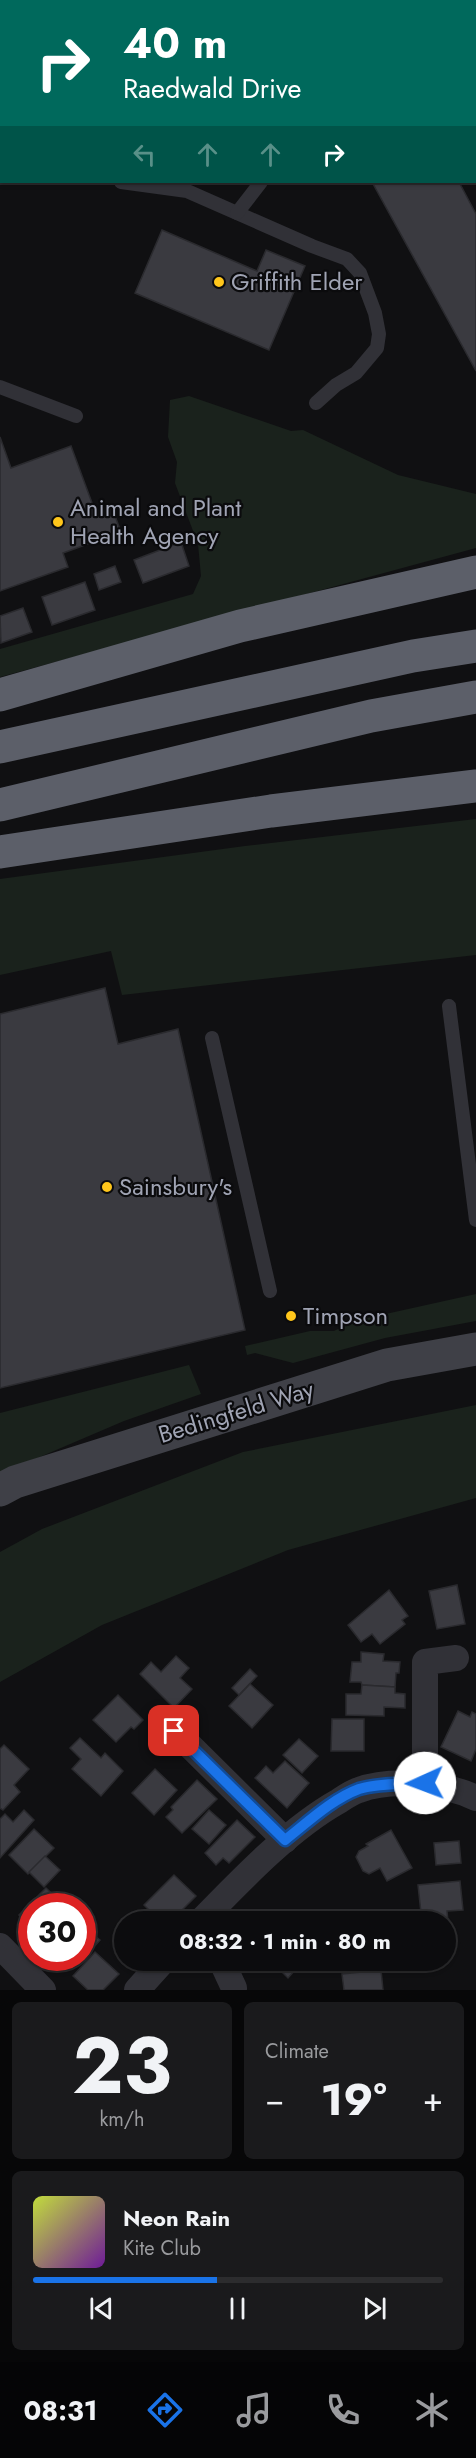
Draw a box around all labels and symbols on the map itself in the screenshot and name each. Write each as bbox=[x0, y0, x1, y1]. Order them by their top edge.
place label: Griffith Elder bbox=[231, 264, 363, 299]
marker: Griffith Elder bbox=[212, 275, 226, 289]
place label: Animal and Plant Health Agency bbox=[70, 490, 242, 553]
marker: Animal and Plant Health Agency bbox=[51, 515, 65, 529]
place label: Sainsbury's bbox=[119, 1169, 232, 1204]
marker: Sainsbury's bbox=[100, 1180, 114, 1194]
place label: Timpson bbox=[303, 1298, 388, 1333]
marker: Timpson bbox=[284, 1309, 298, 1323]
street label: Bedingfeld Way bbox=[154, 1371, 318, 1452]
pin bbox=[148, 1705, 199, 1756]
position arrow bbox=[393, 1751, 457, 1815]
speed limit sign: 30 bbox=[18, 1893, 96, 1971]

